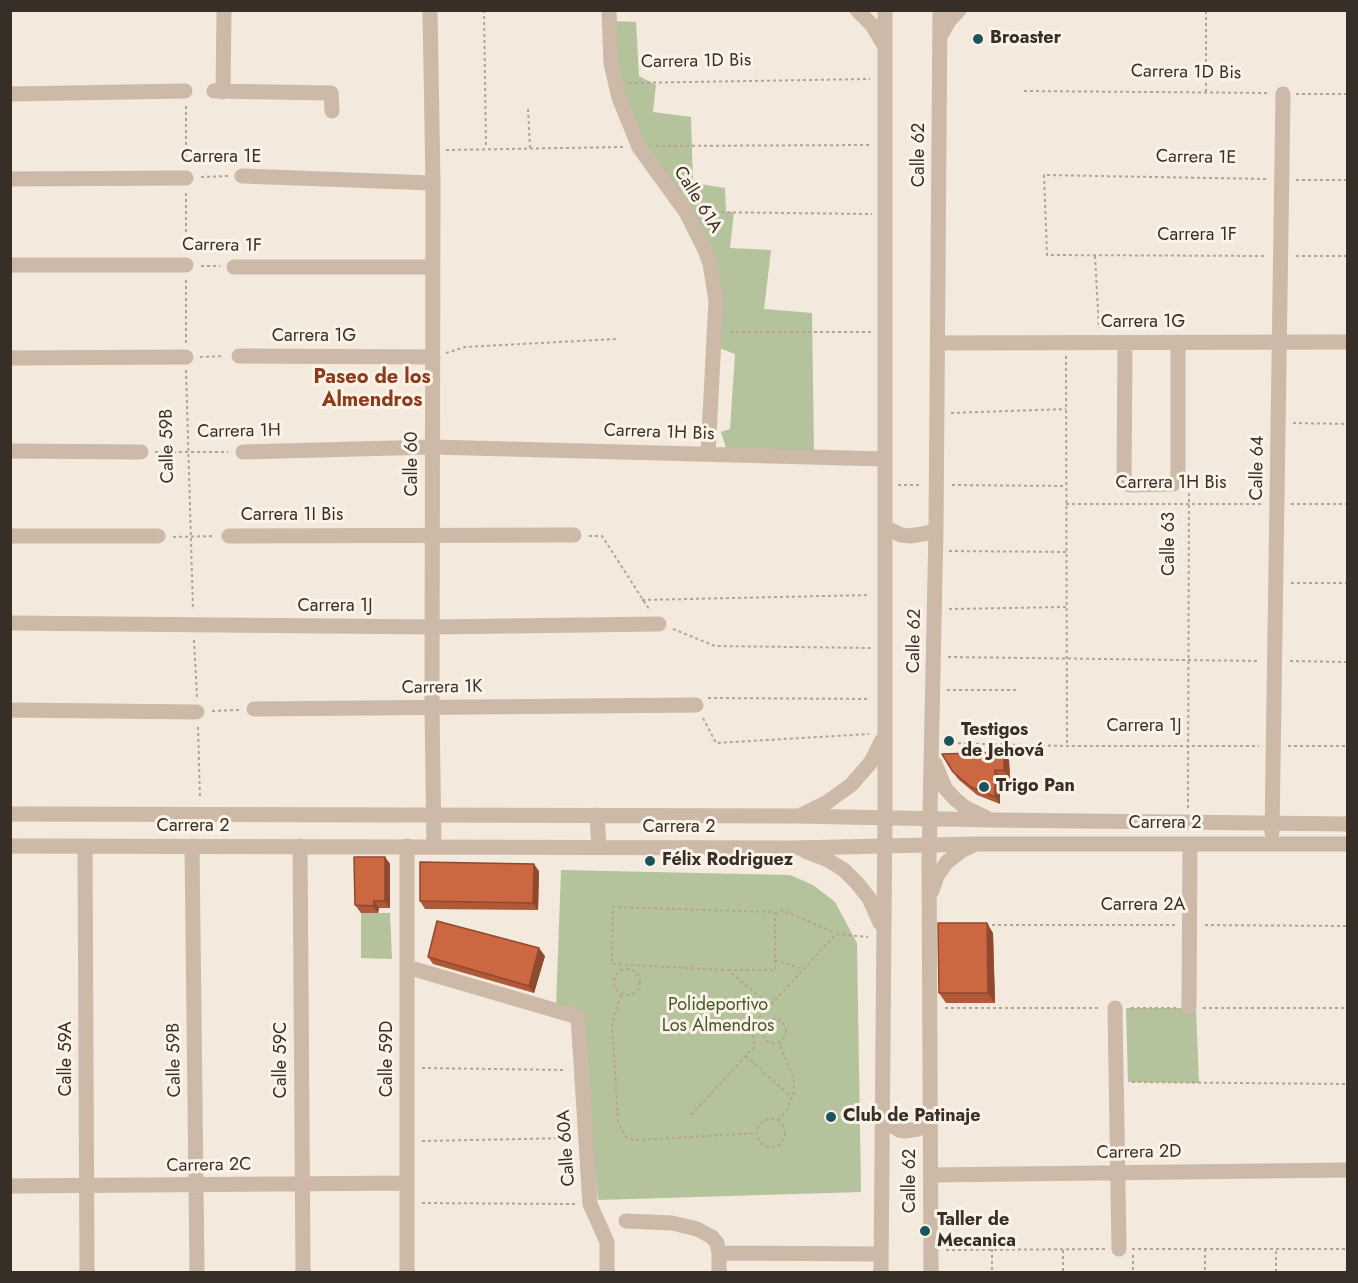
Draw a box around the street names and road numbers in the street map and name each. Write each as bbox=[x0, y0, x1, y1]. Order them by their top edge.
street label: Carrera 1D Bis bbox=[641, 50, 751, 74]
street label: Carrera 1D Bis bbox=[1131, 61, 1241, 85]
street label: Calle 62 bbox=[909, 123, 931, 187]
street label: Carrera 1E bbox=[1156, 146, 1236, 170]
street label: Carrera 1E bbox=[181, 147, 261, 169]
street label: Calle 61A bbox=[668, 163, 726, 237]
street label: Carrera 1F bbox=[1157, 225, 1237, 247]
street label: Carrera 1F bbox=[182, 235, 262, 257]
street label: Carrera 1G bbox=[1101, 312, 1185, 334]
street label: Carrera 1G bbox=[272, 326, 356, 348]
street label: Calle 59B bbox=[157, 409, 179, 483]
street label: Carrera 1H bbox=[197, 420, 281, 444]
street label: Carrera 1H Bis bbox=[603, 420, 715, 446]
street label: Calle 60 bbox=[402, 431, 424, 497]
street label: Calle 64 bbox=[1247, 435, 1269, 501]
street label: Carrera 1H Bis bbox=[1116, 473, 1226, 495]
street label: Carrera 1I Bis bbox=[241, 505, 343, 527]
street label: Calle 63 bbox=[1159, 512, 1181, 576]
street label: Carrera 1J bbox=[298, 596, 372, 618]
street label: Calle 62 bbox=[904, 609, 926, 673]
street label: Carrera 1K bbox=[401, 676, 483, 700]
street label: Carrera 1J bbox=[1107, 716, 1181, 738]
street label: Carrera 2 bbox=[1129, 813, 1201, 835]
street label: Carrera 2 bbox=[157, 816, 229, 838]
street label: Carrera 2 bbox=[643, 817, 715, 839]
street label: Carrera 2A bbox=[1101, 895, 1185, 917]
street label: Calle 59A bbox=[56, 1021, 78, 1097]
street label: Calle 59D bbox=[377, 1021, 399, 1097]
street label: Calle 59C bbox=[271, 1022, 293, 1098]
street label: Calle 59B bbox=[164, 1023, 186, 1097]
street label: Calle 60A bbox=[554, 1109, 580, 1187]
street label: Carrera 2D bbox=[1096, 1141, 1182, 1165]
street label: Calle 62 bbox=[900, 1149, 922, 1213]
street label: Carrera 2C bbox=[166, 1154, 252, 1178]

